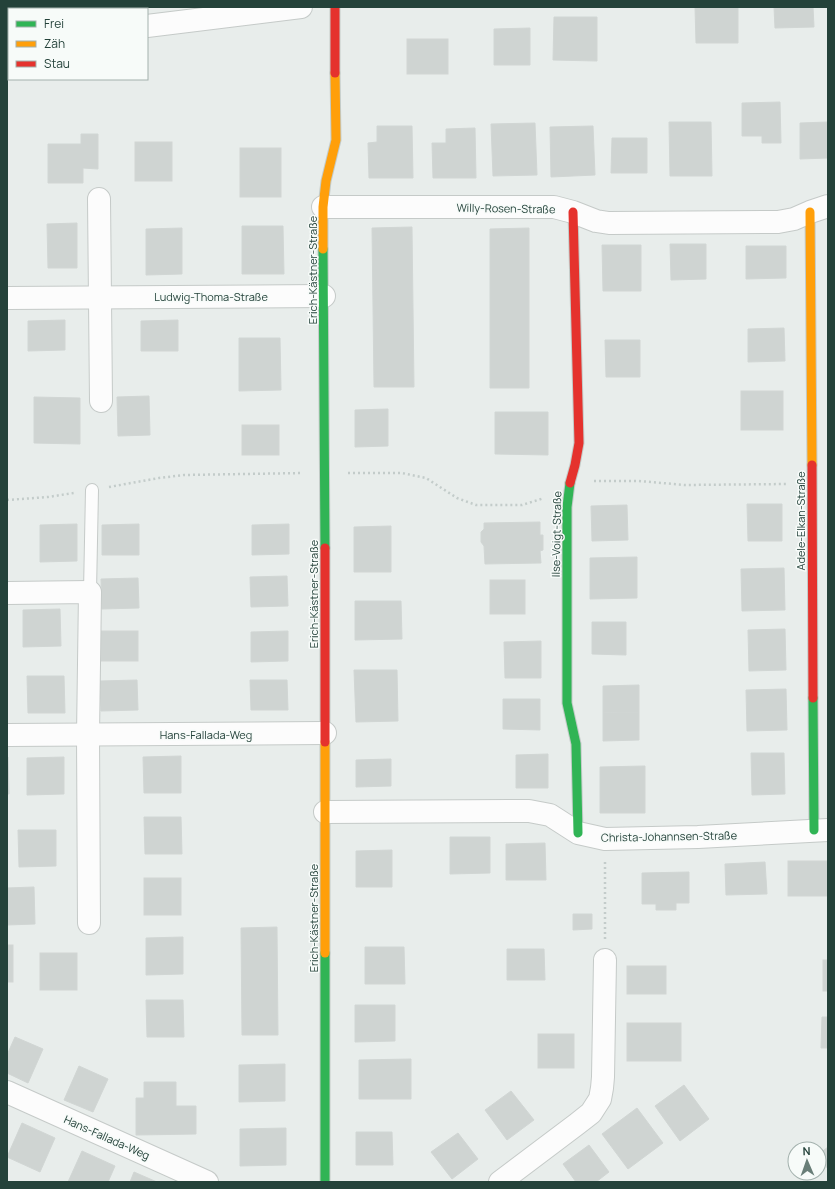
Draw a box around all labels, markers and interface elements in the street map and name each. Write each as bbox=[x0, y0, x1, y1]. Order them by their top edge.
legend bbox=[8, 8, 148, 80]
text: Frei bbox=[44, 15, 64, 32]
text: Zäh bbox=[44, 35, 65, 52]
text: Stau bbox=[44, 55, 70, 72]
street label: Willy-Rosen-Straße bbox=[456, 200, 556, 216]
street label: Erich-Kästner-Straße bbox=[305, 215, 320, 324]
street label: Ludwig-Thoma-Straße bbox=[154, 289, 268, 304]
street label: Adele-Elkan-Straße bbox=[793, 471, 808, 571]
street label: Ilse-Voigt-Straße bbox=[548, 490, 564, 577]
street label: Erich-Kästner-Straße bbox=[306, 539, 321, 648]
street label: Hans-Fallada-Weg bbox=[160, 727, 252, 742]
street label: Christa-Johannsen-Straße bbox=[601, 827, 738, 845]
street label: Erich-Kästner-Straße bbox=[306, 863, 321, 972]
street label: Hans-Fallada-Weg bbox=[62, 1111, 152, 1163]
north arrow bbox=[787, 1141, 827, 1181]
text: N bbox=[802, 1143, 811, 1158]

